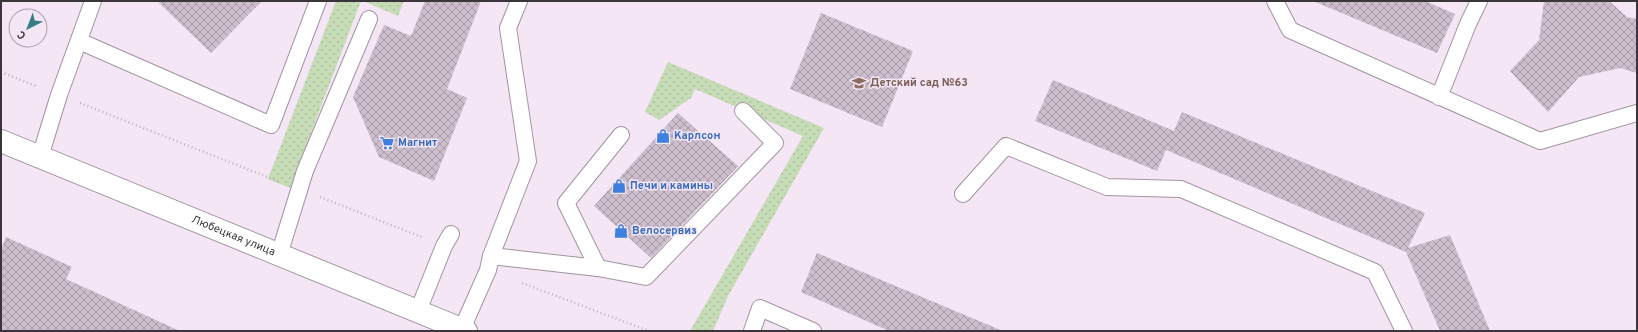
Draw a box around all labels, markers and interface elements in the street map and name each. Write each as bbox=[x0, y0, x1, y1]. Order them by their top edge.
north arrow bbox=[8, 8, 48, 48]
text: С bbox=[15, 27, 29, 42]
school or university icon: Детский сад №63 bbox=[851, 75, 867, 91]
place label: Детский сад №63 bbox=[870, 76, 968, 90]
shop icon: Карлсон bbox=[655, 128, 671, 144]
place label: Карлсон bbox=[674, 129, 720, 143]
supermarket icon: Магнит bbox=[379, 135, 395, 151]
place label: Магнит bbox=[398, 136, 437, 150]
shop icon: Печи и камины bbox=[611, 178, 627, 194]
place label: Печи и камины bbox=[630, 179, 713, 193]
street label: Любецкая улица bbox=[189, 213, 278, 259]
shop icon: Велосервиз bbox=[613, 223, 629, 239]
place label: Велосервиз bbox=[632, 224, 697, 238]

